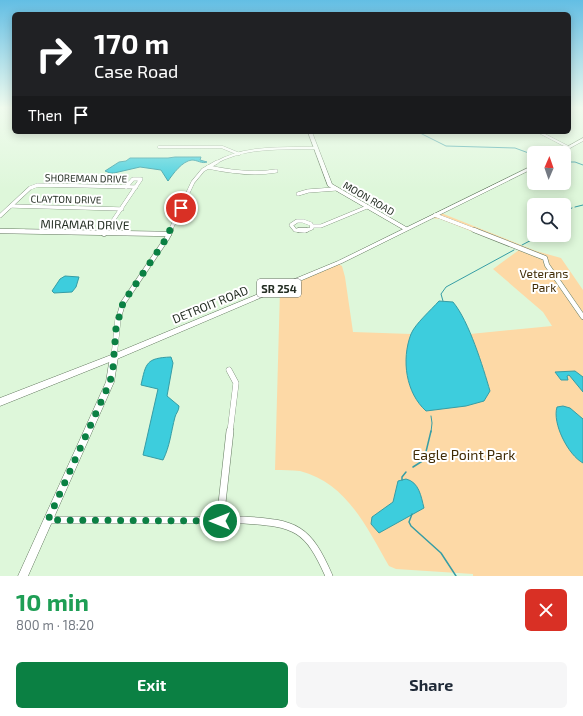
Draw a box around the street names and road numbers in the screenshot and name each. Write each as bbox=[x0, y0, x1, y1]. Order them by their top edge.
street label: SHOREMAN DRIVE bbox=[45, 171, 128, 185]
street label: MOON ROAD bbox=[341, 179, 397, 218]
street label: CLAYTON DRIVE bbox=[30, 192, 102, 206]
street label: MIRAMAR DRIVE bbox=[40, 216, 130, 232]
road number: SR 254 bbox=[257, 279, 301, 297]
street label: DETROIT ROAD bbox=[170, 282, 250, 326]

